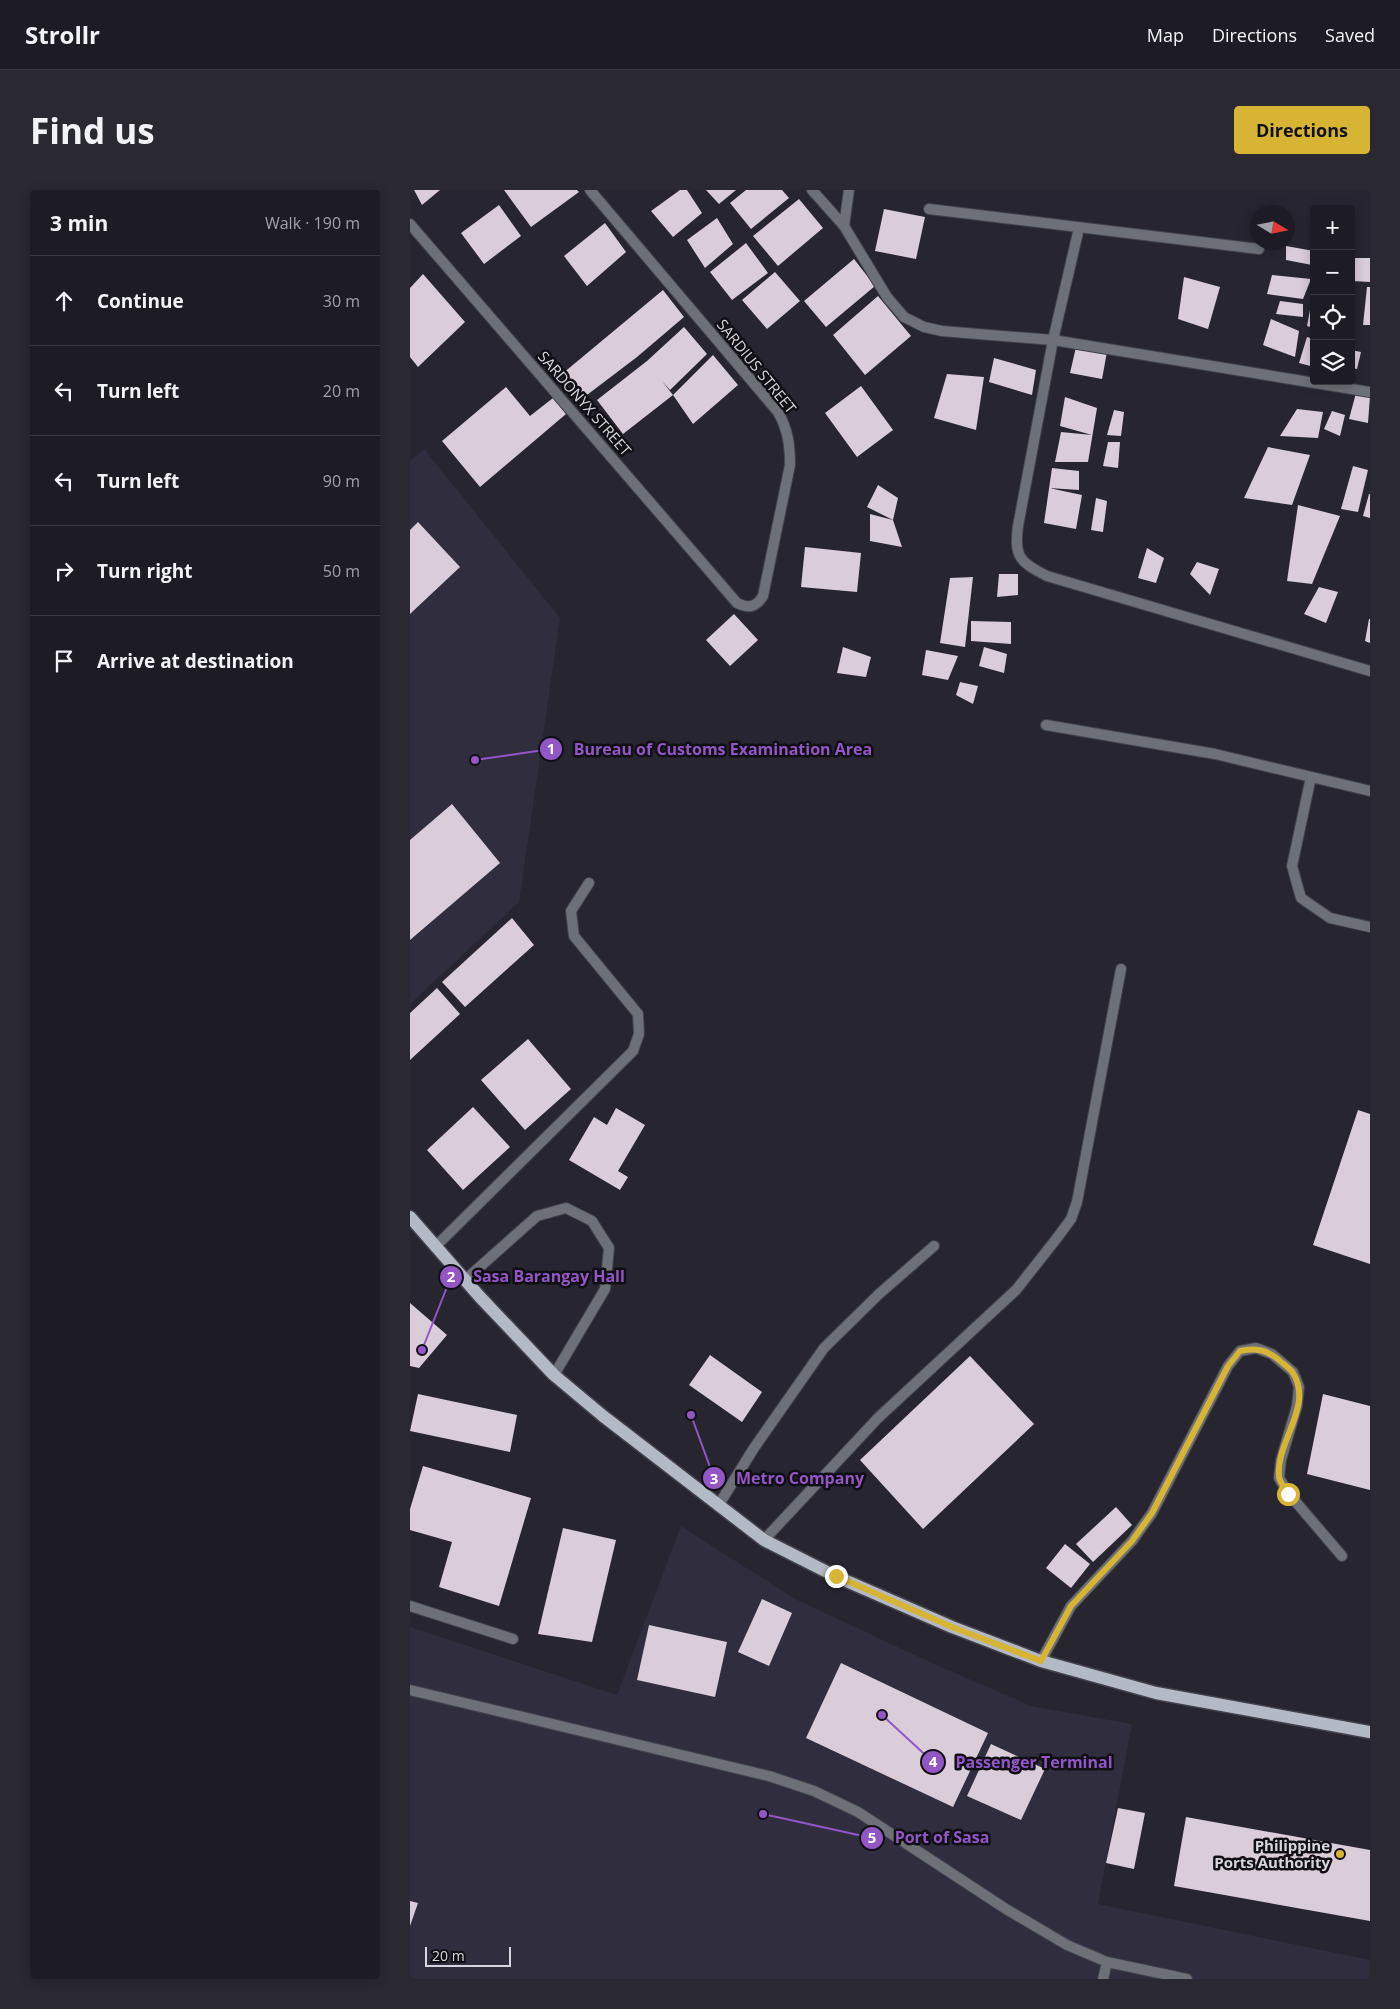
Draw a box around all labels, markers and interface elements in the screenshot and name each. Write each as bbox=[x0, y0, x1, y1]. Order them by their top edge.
text: Strollr bbox=[25, 18, 100, 51]
text: Map bbox=[1147, 23, 1184, 47]
text: Directions bbox=[1212, 23, 1297, 47]
text: Saved bbox=[1325, 23, 1375, 47]
button: Directions bbox=[1234, 106, 1370, 154]
text: Find us bbox=[30, 107, 155, 154]
north arrow bbox=[1250, 205, 1295, 250]
map controls bbox=[1310, 205, 1355, 385]
button: + bbox=[1310, 205, 1355, 250]
text: 3 min bbox=[50, 209, 108, 237]
text: Walk · 190 m bbox=[265, 212, 360, 234]
button: − bbox=[1310, 250, 1355, 295]
icon: ahead bbox=[50, 287, 78, 315]
text: Continue bbox=[97, 288, 184, 314]
text: 30 m bbox=[323, 290, 360, 312]
button: locate bbox=[1310, 295, 1355, 340]
street label: SARDIUS STREET bbox=[713, 315, 802, 418]
button: layers bbox=[1310, 340, 1355, 385]
street label: SARDONYX STREET bbox=[534, 346, 636, 460]
icon: left bbox=[50, 377, 78, 405]
text: Turn left bbox=[97, 378, 179, 404]
text: 20 m bbox=[323, 380, 360, 402]
icon: left bbox=[50, 467, 78, 495]
text: Turn left bbox=[97, 468, 179, 494]
text: 90 m bbox=[323, 470, 360, 492]
icon: right bbox=[50, 557, 78, 585]
text: Turn right bbox=[97, 558, 192, 584]
text: 50 m bbox=[323, 560, 360, 582]
icon: arrive bbox=[50, 647, 78, 675]
text: Arrive at destination bbox=[97, 648, 294, 674]
callout: Bureau of Customs Examination Area bbox=[539, 733, 882, 764]
text: 1 bbox=[547, 738, 555, 758]
text: Bureau of Customs Examination Area bbox=[574, 738, 872, 760]
callout: Sasa Barangay Hall bbox=[438, 1261, 635, 1292]
text: Sasa Barangay Hall bbox=[473, 1265, 625, 1287]
text: 2 bbox=[447, 1266, 456, 1286]
callout: Metro Company bbox=[701, 1463, 874, 1494]
text: Metro Company bbox=[736, 1467, 865, 1489]
text: 3 bbox=[710, 1468, 718, 1488]
route start bbox=[1277, 1483, 1300, 1506]
route end bbox=[825, 1565, 848, 1588]
callout: Passenger Terminal bbox=[921, 1746, 1123, 1777]
text: 4 bbox=[929, 1751, 938, 1771]
text: Passenger Terminal bbox=[955, 1751, 1113, 1773]
callout: Port of Sasa bbox=[860, 1822, 999, 1853]
text: Port of Sasa bbox=[895, 1826, 989, 1848]
text: 5 bbox=[868, 1827, 876, 1847]
place label: Philippine Ports Authority bbox=[1214, 1835, 1330, 1872]
marker: Philippine Ports Authority bbox=[1334, 1848, 1346, 1860]
scale bar bbox=[425, 1944, 511, 1967]
text: 20 m bbox=[432, 1946, 465, 1965]

